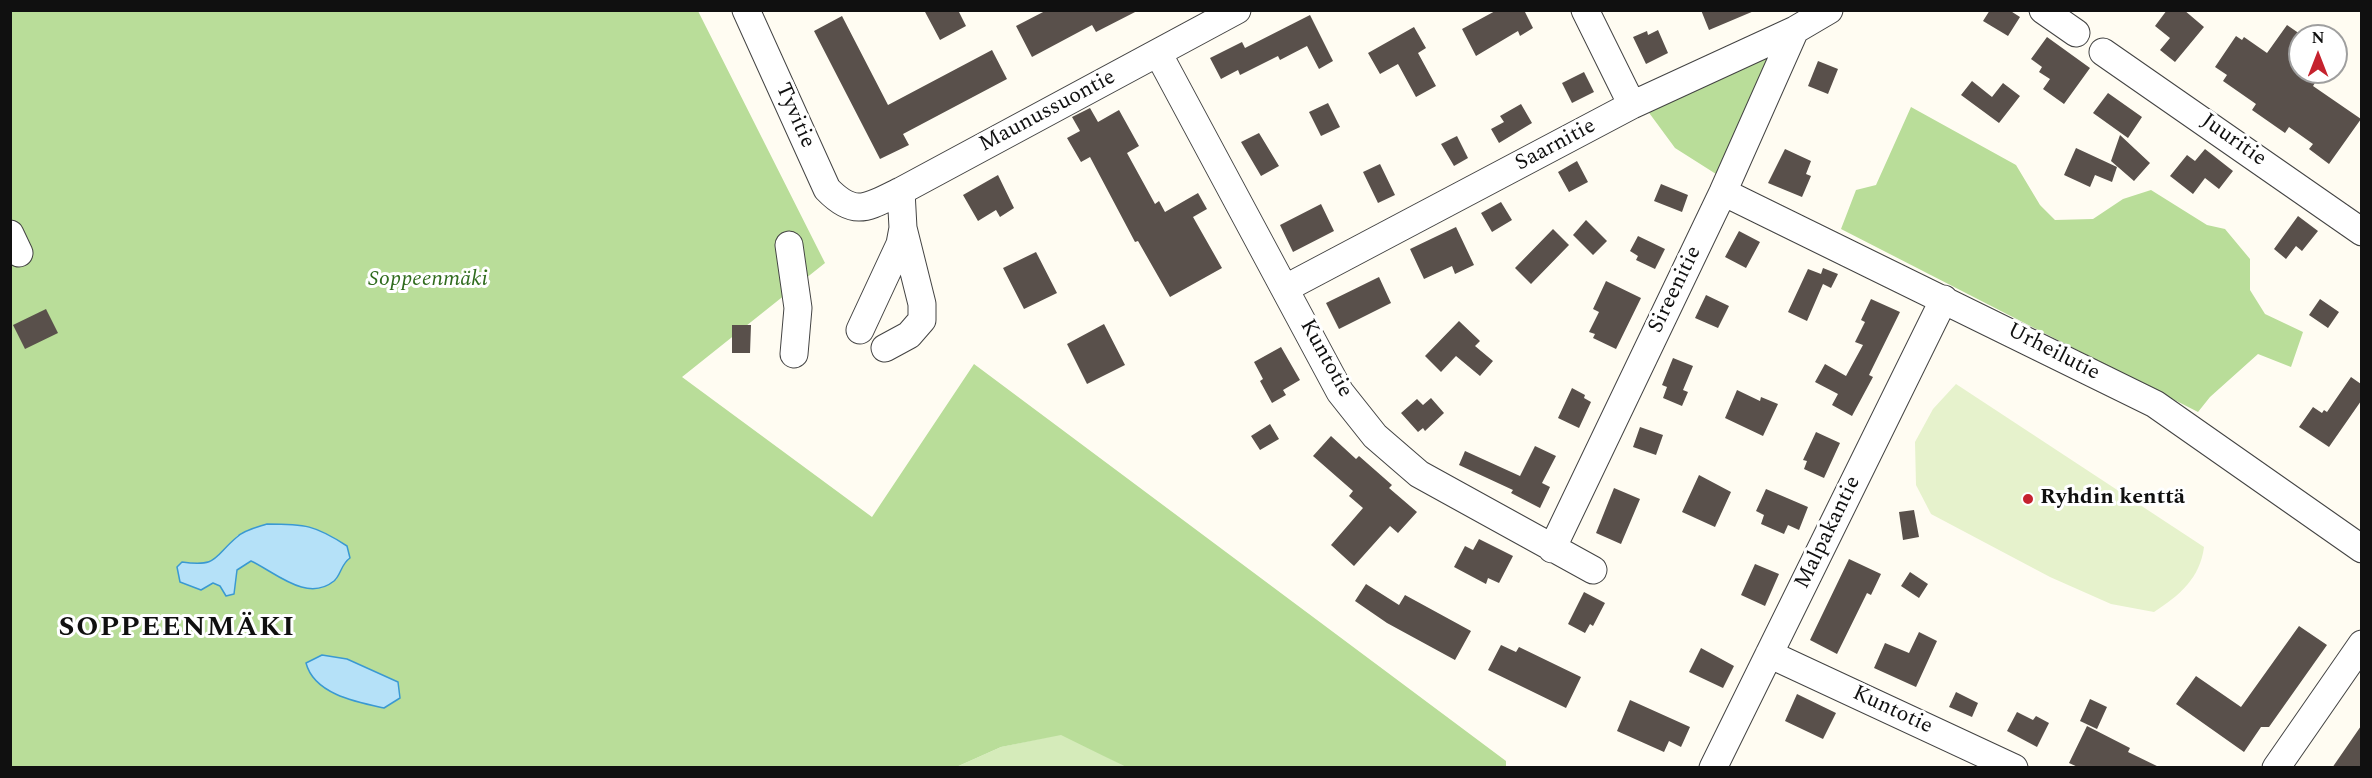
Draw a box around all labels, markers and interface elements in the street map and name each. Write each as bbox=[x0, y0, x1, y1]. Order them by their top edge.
north arrow bbox=[2288, 24, 2348, 84]
text: N bbox=[2311, 26, 2325, 50]
street label: Maunussuontie bbox=[975, 65, 1121, 159]
street label: Tyvitie bbox=[768, 79, 820, 153]
street label: Juuritie bbox=[2195, 109, 2271, 173]
street label: Saarnitie bbox=[1511, 114, 1601, 178]
street label: Sireenitie bbox=[1644, 242, 1708, 338]
park label: Soppeenmäki bbox=[368, 268, 488, 294]
street label: Kuntotie bbox=[1293, 315, 1357, 403]
street label: Urheilutie bbox=[2002, 318, 2104, 388]
street label: Malpakantie bbox=[1790, 472, 1868, 594]
place label: Ryhdin kenttä bbox=[2040, 486, 2185, 512]
marker: Ryhdin kenttä bbox=[2021, 492, 2035, 506]
district label: SOPPEENMÄKI bbox=[59, 613, 295, 647]
street label: Kuntotie bbox=[1848, 681, 1936, 741]

